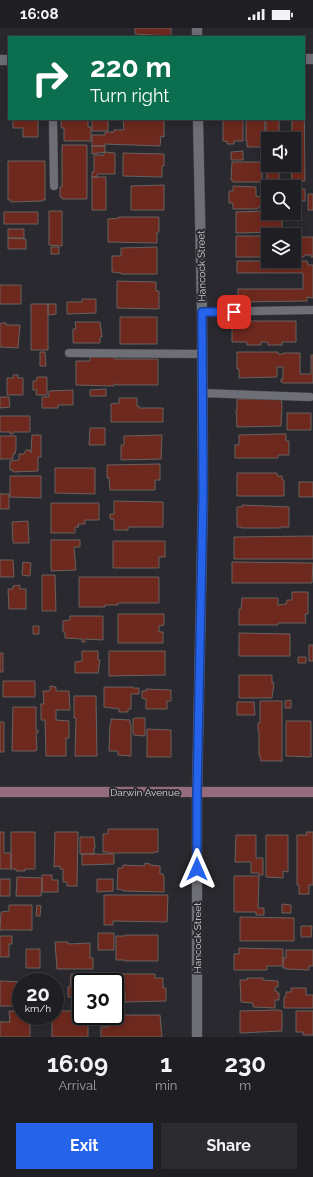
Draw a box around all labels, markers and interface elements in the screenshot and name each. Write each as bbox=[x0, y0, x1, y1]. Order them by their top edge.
text: 16:08 bbox=[20, 5, 59, 23]
text: 220 m bbox=[90, 51, 172, 84]
icon: right bbox=[24, 52, 76, 104]
text: Turn right bbox=[90, 85, 169, 106]
map controls bbox=[261, 132, 301, 268]
button: sound bbox=[261, 132, 301, 172]
button: search bbox=[261, 180, 301, 220]
button: layers bbox=[261, 228, 301, 268]
street label: Hancock Street bbox=[195, 230, 208, 302]
pin bbox=[217, 295, 251, 329]
icon: arrive bbox=[223, 301, 245, 323]
street label: Darwin Avenue bbox=[110, 787, 180, 798]
position arrow bbox=[176, 848, 218, 890]
street label: Hancock Street bbox=[192, 902, 203, 974]
speed limit sign: 30 bbox=[72, 973, 124, 1025]
text: 20 bbox=[26, 982, 50, 1006]
text: km/h bbox=[25, 1003, 51, 1014]
text: 16:09 bbox=[47, 1049, 108, 1078]
text: 1 bbox=[160, 1049, 172, 1078]
text: 230 bbox=[224, 1049, 266, 1078]
text: Arrival bbox=[58, 1078, 97, 1093]
text: min bbox=[155, 1078, 177, 1093]
text: m bbox=[239, 1078, 251, 1093]
button: Exit bbox=[16, 1123, 153, 1169]
button: Share bbox=[161, 1123, 297, 1169]

